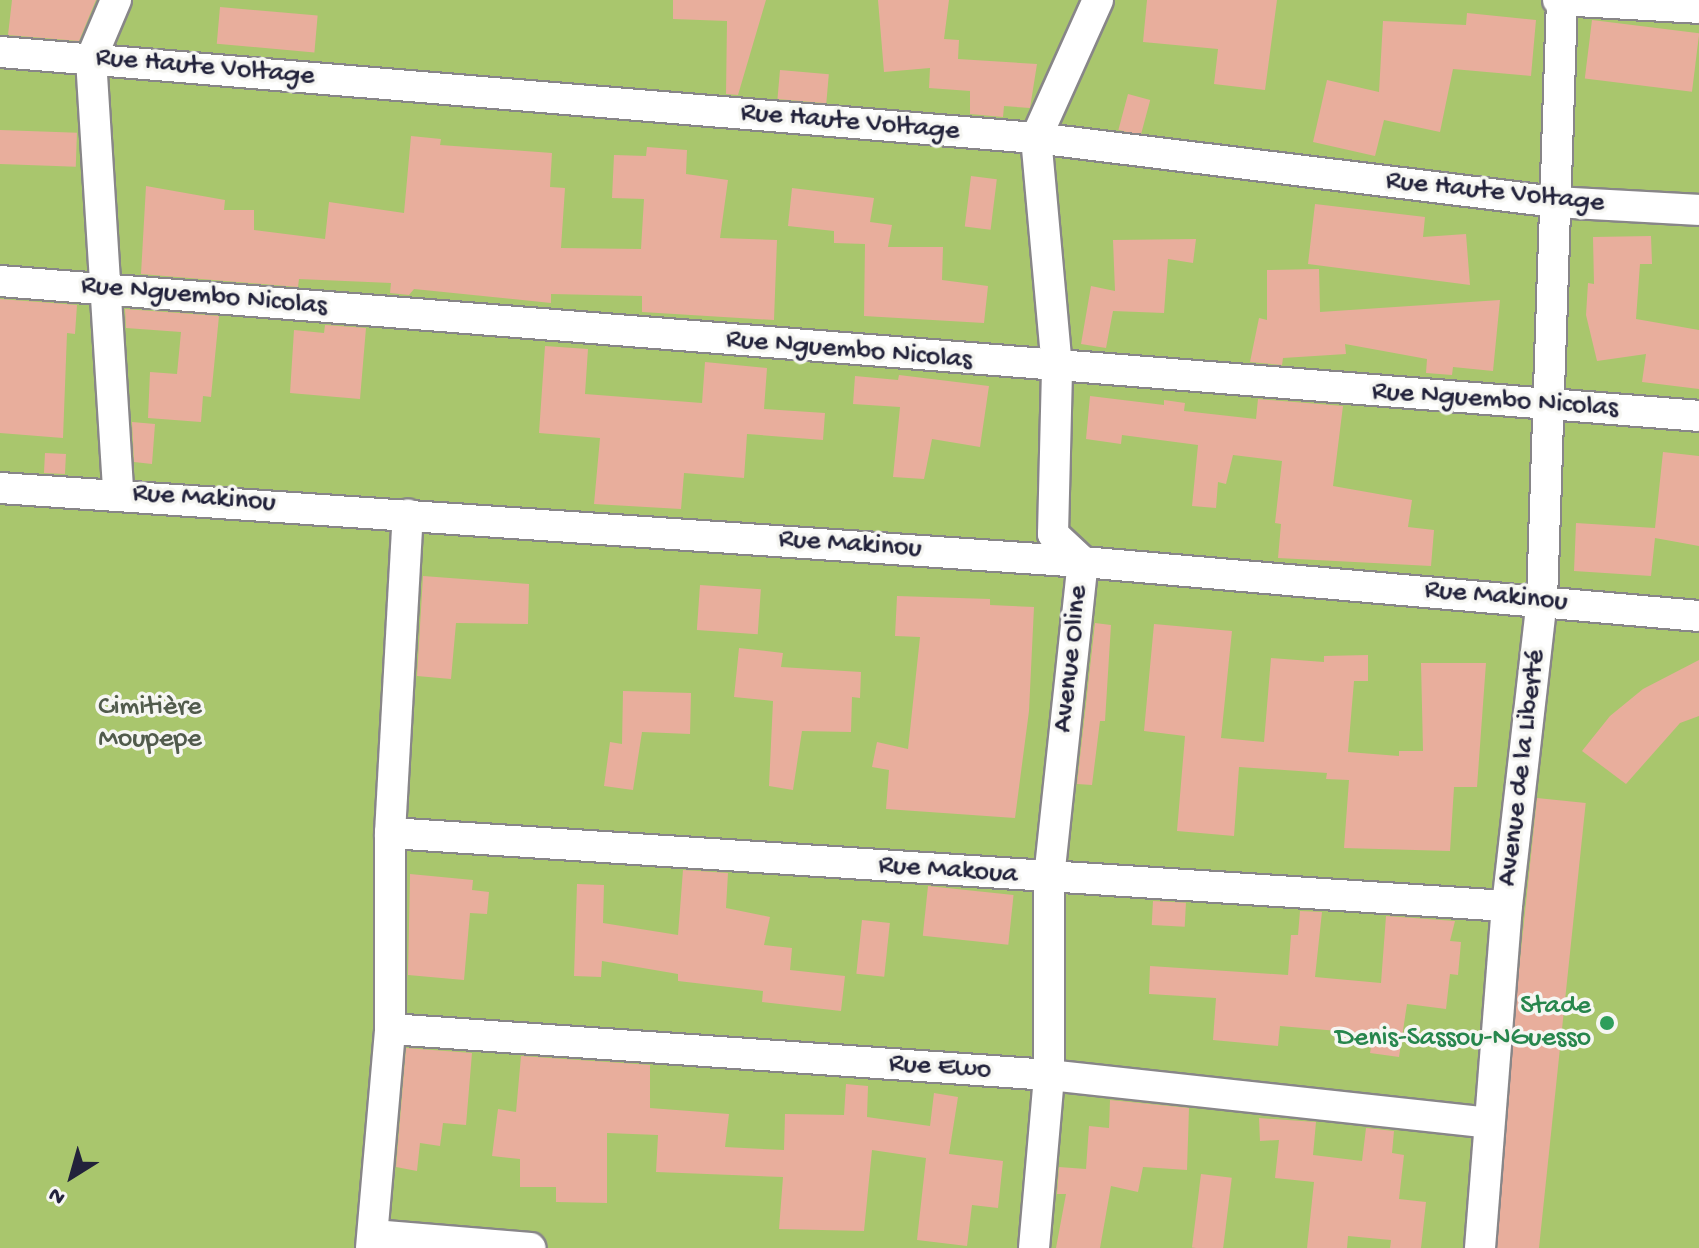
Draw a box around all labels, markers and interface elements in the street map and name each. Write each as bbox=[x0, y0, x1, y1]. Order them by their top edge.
street label: Rue Haute Voltage bbox=[94, 42, 316, 94]
street label: Rue Haute Voltage bbox=[739, 97, 961, 149]
street label: Rue Haute Voltage bbox=[1384, 165, 1606, 221]
street label: Rue Nguembo Nicolas bbox=[80, 270, 328, 324]
street label: Rue Nguembo Nicolas bbox=[725, 324, 973, 378]
street label: Rue Nguembo Nicolas bbox=[1371, 376, 1619, 426]
street label: Rue Makinou bbox=[131, 477, 277, 521]
street label: Rue Makinou bbox=[777, 523, 923, 567]
street label: Rue Makinou bbox=[1423, 574, 1569, 620]
street label: Avenue Oline bbox=[1048, 584, 1096, 734]
street label: Avenue de la Liberté bbox=[1492, 648, 1554, 888]
park label: Cimitière Moupepe bbox=[98, 691, 202, 757]
street label: Rue Makoua bbox=[877, 849, 1019, 893]
place label: Stade Denis-Sassou-NGuesso bbox=[1336, 990, 1591, 1056]
marker: Stade Denis-Sassou-NGuesso bbox=[1598, 1014, 1616, 1032]
street label: Rue Ewo bbox=[888, 1048, 992, 1088]
north arrow bbox=[32, 1136, 112, 1216]
text: N bbox=[44, 1180, 71, 1210]

